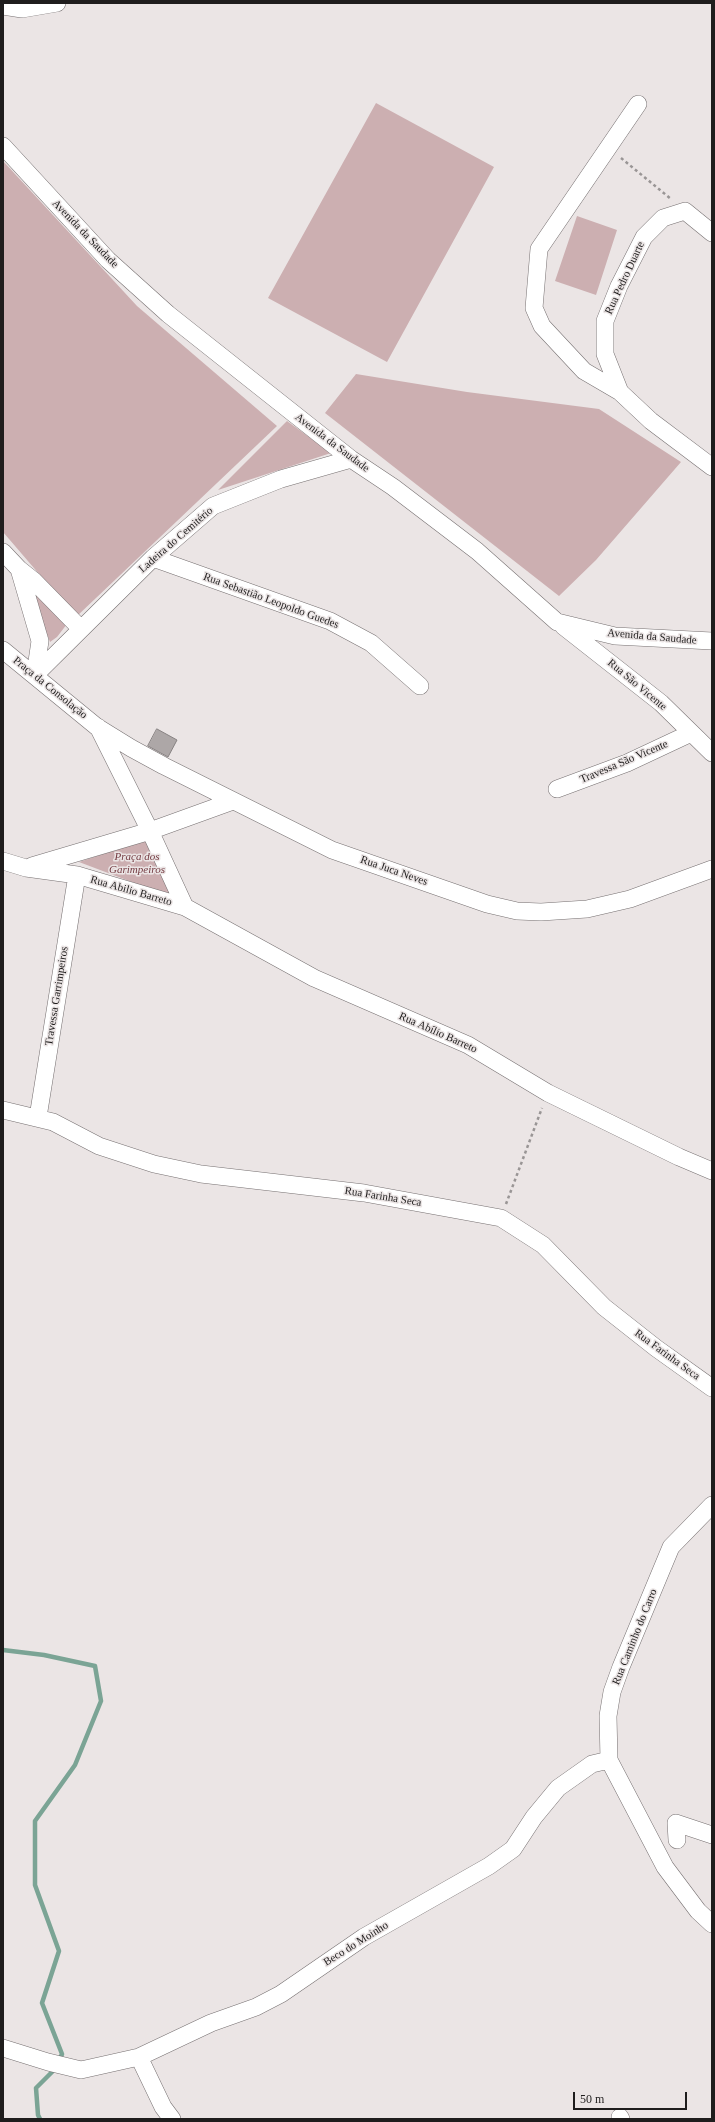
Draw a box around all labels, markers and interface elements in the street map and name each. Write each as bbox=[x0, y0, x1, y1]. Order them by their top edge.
street label: Avenida da Saudade bbox=[49, 197, 121, 271]
street label: Rua Pedro Duarte bbox=[602, 239, 648, 317]
street label: Avenida da Saudade bbox=[292, 411, 372, 475]
street label: Ladeira do Cemitério bbox=[136, 504, 216, 576]
street label: Rua Sebastião Leopoldo Guedes bbox=[201, 570, 341, 632]
street label: Avenida da Saudade bbox=[607, 627, 697, 647]
street label: Praça da Consolação bbox=[10, 654, 90, 722]
street label: Rua São Vicente bbox=[605, 656, 669, 714]
street label: Travessa São Vicente bbox=[578, 738, 670, 786]
park label: Praça dos Garimpeiros bbox=[109, 850, 165, 876]
street label: Rua Juca Neves bbox=[359, 853, 429, 889]
street label: Rua Abilio Barreto bbox=[89, 873, 173, 909]
street label: Travessa Garrimpeiros bbox=[43, 946, 71, 1046]
street label: Rua Abílio Barreto bbox=[397, 1010, 479, 1056]
street label: Rua Farinha Seca bbox=[344, 1184, 422, 1210]
street label: Rua Farinha Seca bbox=[632, 1327, 702, 1383]
street label: Rua Caminho do Carro bbox=[610, 1587, 660, 1687]
street label: Beco do Moinho bbox=[321, 1919, 391, 1969]
scale bar bbox=[575, 2084, 689, 2110]
text: 50 m bbox=[580, 2092, 604, 2106]

